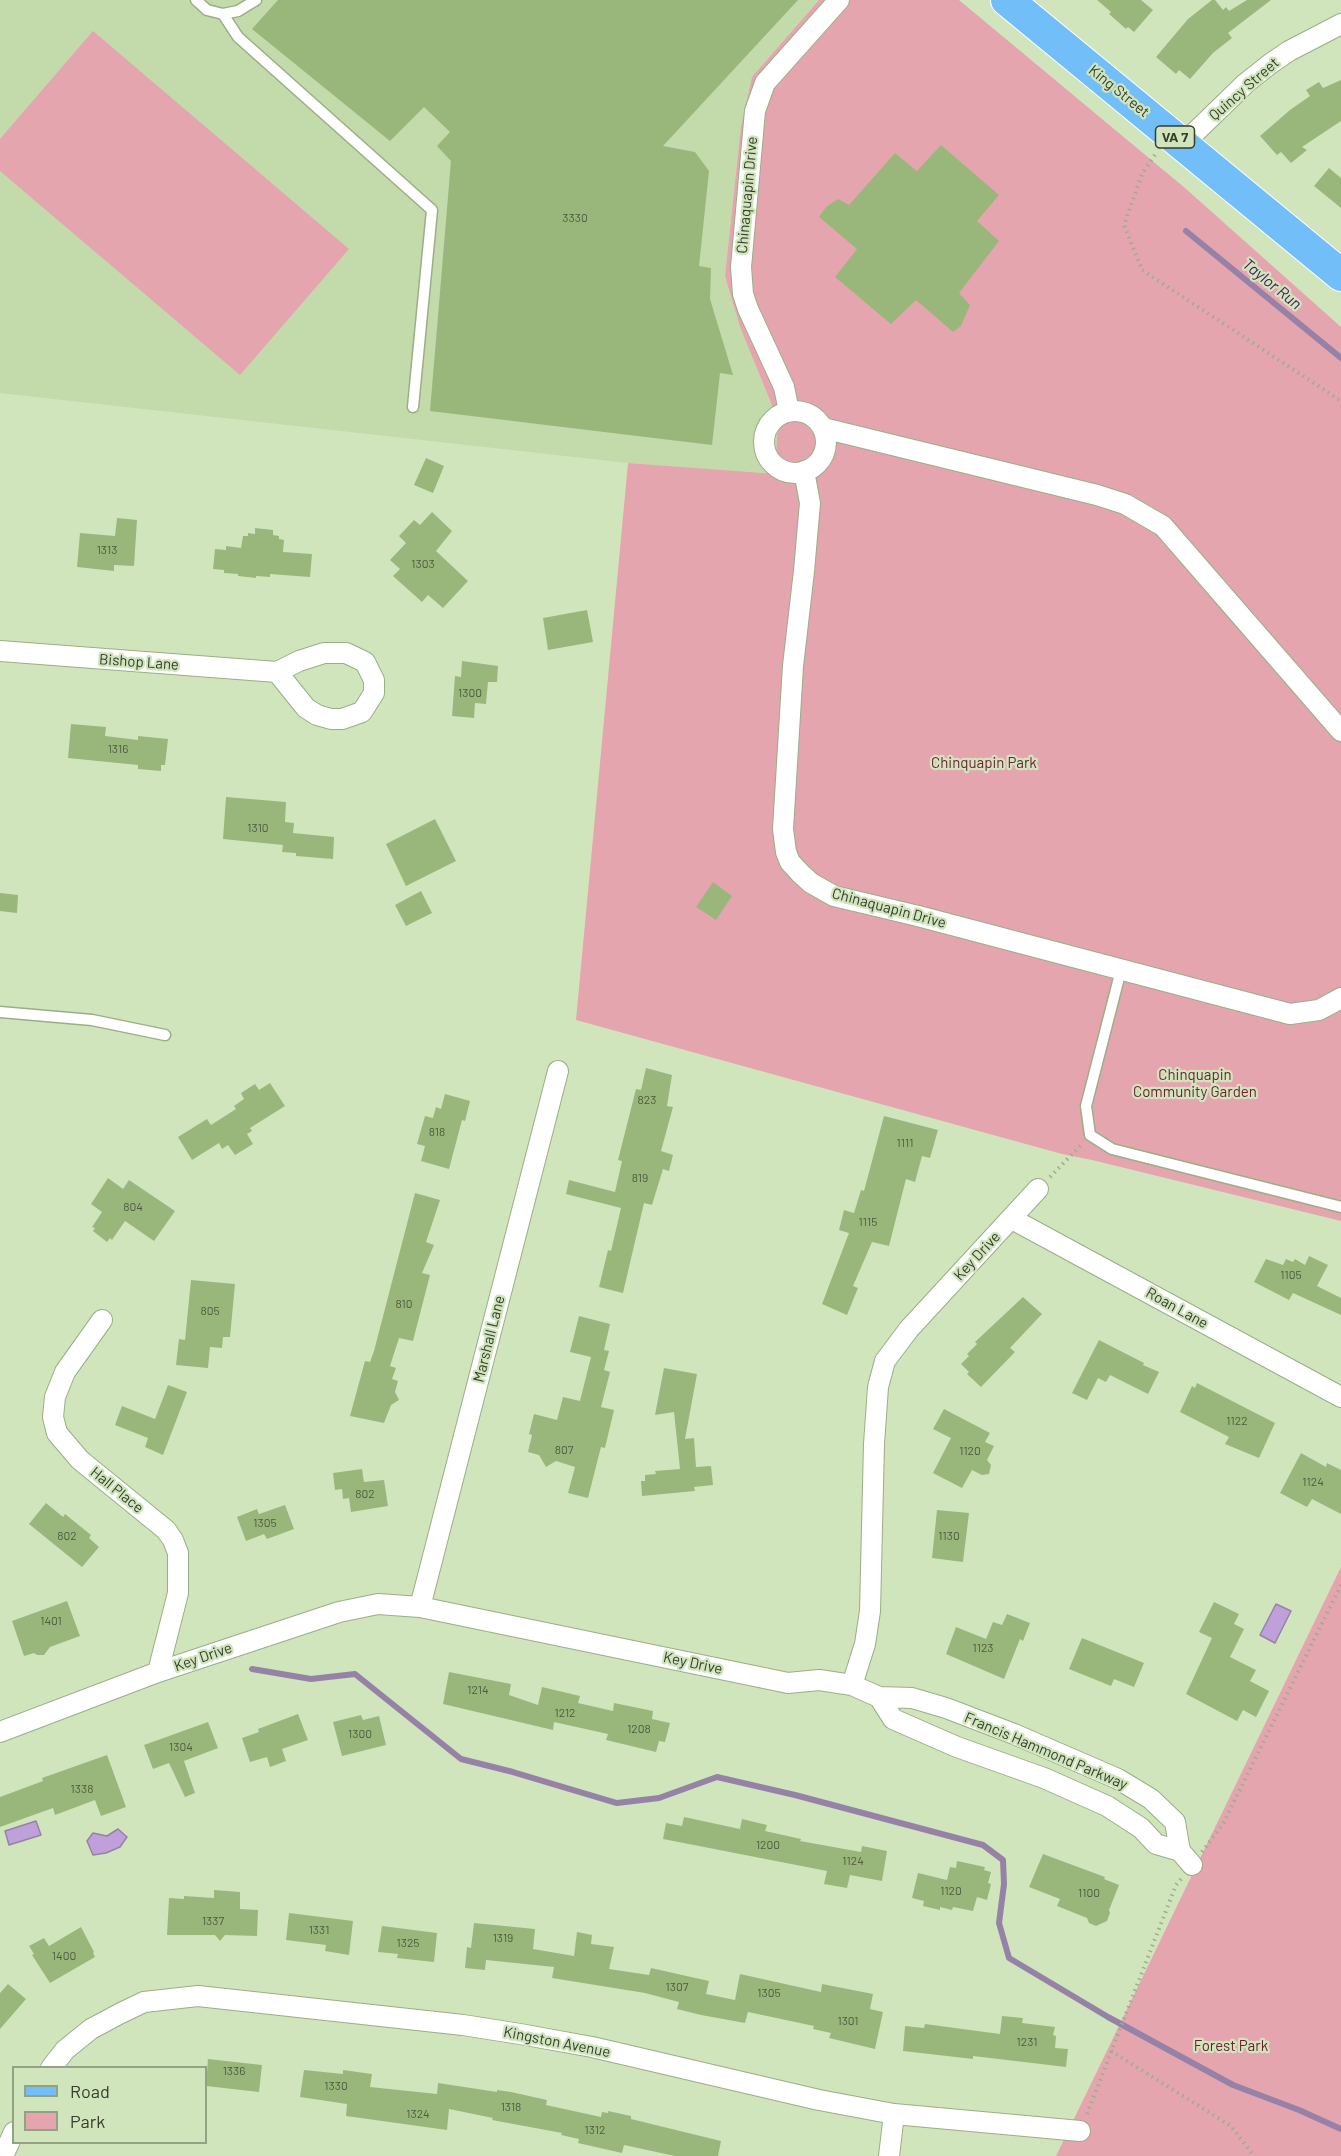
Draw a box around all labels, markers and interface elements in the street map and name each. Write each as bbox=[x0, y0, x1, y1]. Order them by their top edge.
street label: Quincy Street bbox=[1205, 54, 1283, 124]
street label: King Street bbox=[1085, 61, 1153, 121]
road number: VA 7 bbox=[1156, 126, 1194, 148]
street label: Chinaquapin Drive bbox=[733, 136, 761, 254]
house number: 3330 bbox=[562, 211, 588, 225]
water label: Taylor Run bbox=[1239, 254, 1305, 314]
house number: 1313 bbox=[97, 543, 117, 557]
house number: 1303 bbox=[411, 557, 435, 571]
street label: Bishop Lane bbox=[98, 650, 180, 674]
house number: 1300 bbox=[458, 686, 482, 700]
house number: 1316 bbox=[108, 742, 128, 756]
park label: Chinquapin Park bbox=[931, 754, 1037, 772]
house number: 1310 bbox=[247, 821, 269, 835]
street label: Chinaquapin Drive bbox=[830, 884, 948, 932]
park label: Chinquapin Community Garden bbox=[1133, 1066, 1257, 1101]
house number: 823 bbox=[638, 1093, 656, 1107]
house number: 818 bbox=[429, 1125, 445, 1139]
house number: 1111 bbox=[897, 1136, 913, 1150]
house number: 819 bbox=[632, 1171, 648, 1185]
house number: 804 bbox=[123, 1200, 143, 1214]
house number: 1115 bbox=[859, 1215, 877, 1229]
street label: Key Drive bbox=[950, 1228, 1004, 1284]
house number: 1105 bbox=[1280, 1268, 1302, 1282]
street label: Roan Lane bbox=[1143, 1284, 1211, 1332]
street label: Marshall Lane bbox=[470, 1294, 508, 1384]
house number: 810 bbox=[396, 1297, 412, 1311]
house number: 805 bbox=[200, 1304, 220, 1318]
house number: 1122 bbox=[1226, 1414, 1248, 1428]
house number: 807 bbox=[555, 1443, 573, 1457]
house number: 1120 bbox=[959, 1444, 981, 1458]
street label: Hall Place bbox=[87, 1463, 147, 1517]
house number: 1124 bbox=[1302, 1475, 1324, 1489]
house number: 802 bbox=[355, 1487, 375, 1501]
house number: 1305 bbox=[253, 1516, 277, 1530]
house number: 802 bbox=[57, 1529, 77, 1543]
house number: 1130 bbox=[938, 1529, 960, 1543]
house number: 1401 bbox=[40, 1614, 62, 1628]
street label: Key Drive bbox=[172, 1639, 234, 1675]
house number: 1123 bbox=[973, 1641, 993, 1655]
street label: Key Drive bbox=[662, 1648, 724, 1678]
house number: 1214 bbox=[467, 1683, 489, 1697]
house number: 1212 bbox=[554, 1706, 576, 1720]
street label: Francis Hammond Parkway bbox=[962, 1708, 1130, 1794]
house number: 1208 bbox=[627, 1722, 651, 1736]
house number: 1300 bbox=[348, 1727, 372, 1741]
house number: 1304 bbox=[169, 1740, 193, 1754]
house number: 1338 bbox=[71, 1782, 93, 1796]
house number: 1200 bbox=[756, 1838, 780, 1852]
house number: 1124 bbox=[842, 1854, 864, 1868]
house number: 1120 bbox=[940, 1884, 962, 1898]
house number: 1100 bbox=[1078, 1886, 1100, 1900]
house number: 1337 bbox=[202, 1914, 224, 1928]
house number: 1331 bbox=[309, 1923, 329, 1937]
house number: 1319 bbox=[493, 1931, 513, 1945]
house number: 1325 bbox=[397, 1936, 419, 1950]
house number: 1400 bbox=[52, 1949, 76, 1963]
house number: 1307 bbox=[666, 1980, 688, 1994]
house number: 1305 bbox=[757, 1986, 781, 2000]
house number: 1301 bbox=[837, 2014, 859, 2028]
street label: Kingston Avenue bbox=[502, 2023, 612, 2061]
house number: 1231 bbox=[1017, 2035, 1037, 2049]
park label: Forest Park bbox=[1194, 2037, 1268, 2055]
house number: 1336 bbox=[223, 2064, 245, 2078]
legend bbox=[12, 2066, 207, 2144]
house number: 1330 bbox=[324, 2079, 348, 2093]
text: Road bbox=[70, 2080, 110, 2102]
house number: 1318 bbox=[501, 2100, 521, 2114]
house number: 1324 bbox=[406, 2107, 430, 2121]
text: Park bbox=[70, 2110, 105, 2132]
house number: 1312 bbox=[585, 2123, 605, 2137]

